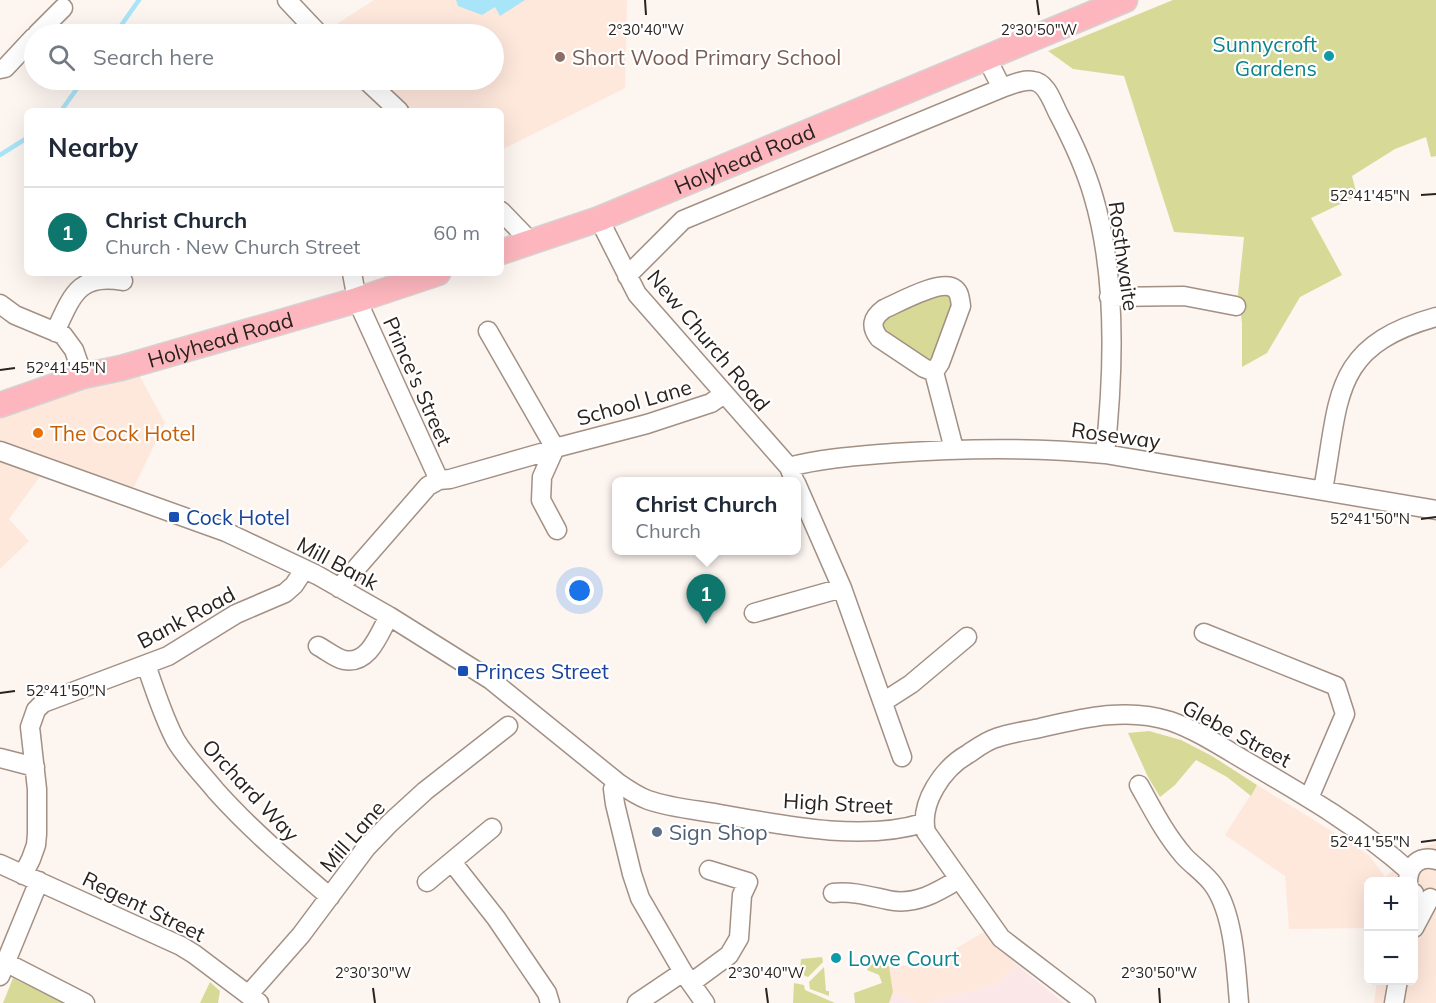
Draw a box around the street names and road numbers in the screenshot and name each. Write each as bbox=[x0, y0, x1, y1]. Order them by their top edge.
street label: Holyhead Road bbox=[670, 118, 819, 199]
street label: Rosthwaite bbox=[1103, 200, 1145, 312]
street label: New Church Road bbox=[642, 264, 776, 416]
street label: Holyhead Road bbox=[144, 306, 296, 373]
street label: Prince's Street bbox=[378, 312, 458, 450]
street label: School Lane bbox=[574, 373, 694, 431]
street label: Roseway bbox=[1070, 416, 1162, 454]
street label: Mill Bank bbox=[293, 531, 383, 595]
street label: Bank Road bbox=[133, 580, 239, 654]
street label: Glebe Street bbox=[1178, 694, 1296, 772]
street label: Orchard Way bbox=[197, 733, 305, 847]
street label: High Street bbox=[783, 787, 893, 819]
street label: Mill Lane bbox=[314, 795, 390, 877]
street label: Regent Street bbox=[79, 865, 209, 947]

